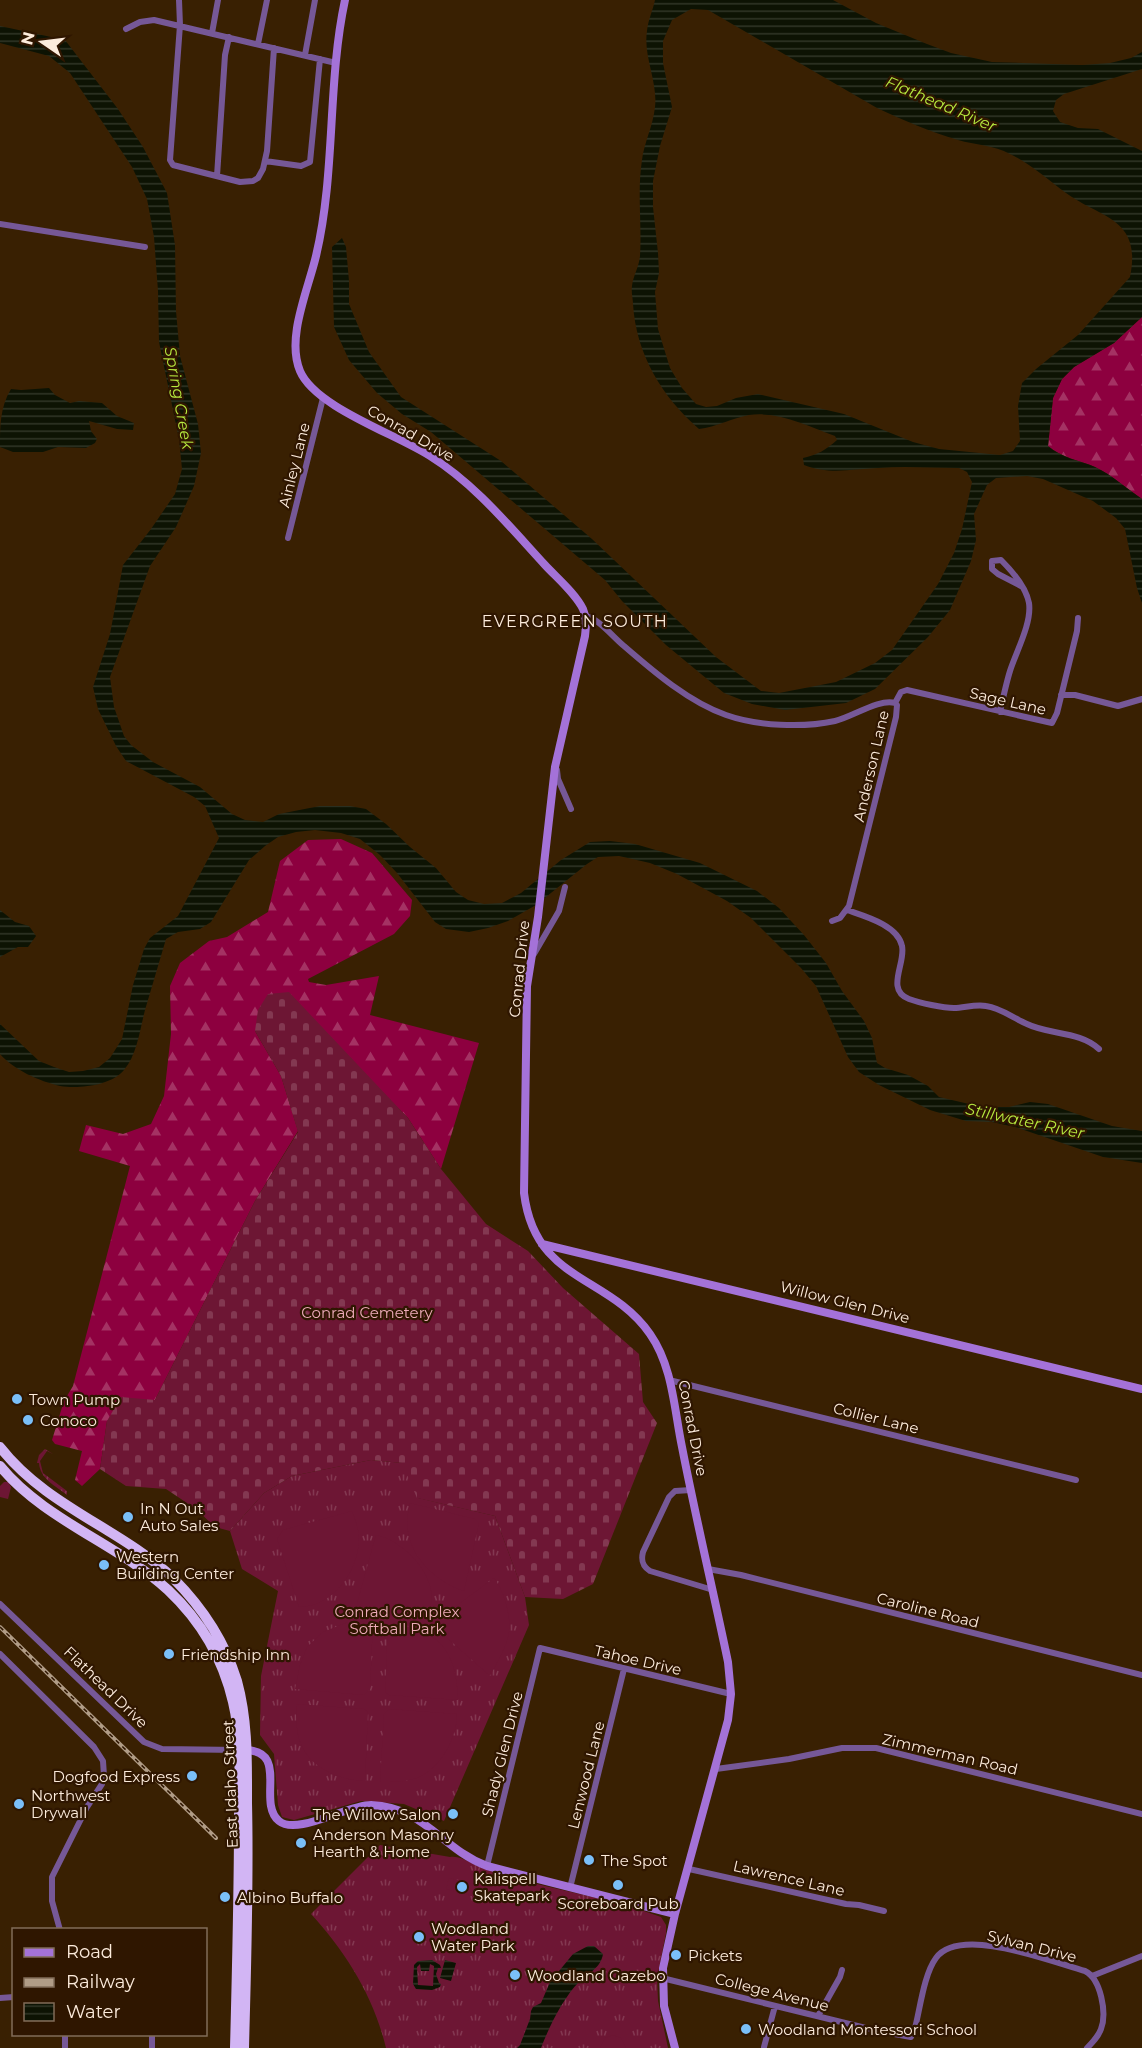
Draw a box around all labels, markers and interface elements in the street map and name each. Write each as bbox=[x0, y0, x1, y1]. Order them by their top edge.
north arrow bbox=[12, 12, 72, 72]
text: N bbox=[17, 30, 39, 47]
water label: Flathead River bbox=[883, 72, 1000, 136]
water label: Spring Creek bbox=[161, 345, 198, 452]
street label: Conrad Drive bbox=[364, 400, 458, 466]
street label: Ainley Lane bbox=[274, 421, 314, 509]
district label: EVERGREEN SOUTH bbox=[482, 612, 668, 631]
street label: Sage Lane bbox=[968, 683, 1048, 719]
street label: Anderson Lane bbox=[849, 708, 893, 824]
street label: Conrad Drive bbox=[504, 920, 534, 1018]
water label: Stillwater River bbox=[964, 1099, 1087, 1143]
street label: Willow Glen Drive bbox=[778, 1277, 912, 1327]
park label: Conrad Cemetery bbox=[301, 1303, 434, 1322]
street label: Conrad Drive bbox=[674, 1378, 712, 1478]
place label: Town Pump bbox=[29, 1390, 120, 1409]
marker: Town Pump bbox=[10, 1392, 24, 1406]
street label: Collier Lane bbox=[831, 1398, 921, 1438]
place label: Conoco bbox=[40, 1411, 97, 1430]
marker: Conoco bbox=[21, 1413, 35, 1427]
place label: In N Out Auto Sales bbox=[140, 1499, 218, 1535]
marker: In N Out Auto Sales bbox=[121, 1510, 135, 1524]
place label: Western Building Center bbox=[116, 1547, 234, 1583]
marker: Western Building Center bbox=[97, 1558, 111, 1572]
street label: Caroline Road bbox=[875, 1588, 981, 1632]
park label: Conrad Complex Softball Park bbox=[335, 1602, 459, 1638]
street label: Tahoe Drive bbox=[593, 1641, 683, 1679]
street label: Flathead Drive bbox=[60, 1642, 152, 1732]
place label: Friendship Inn bbox=[181, 1645, 290, 1664]
marker: Friendship Inn bbox=[162, 1647, 176, 1661]
street label: Shady Glen Drive bbox=[477, 1689, 527, 1819]
street label: East Idaho Street bbox=[218, 1719, 242, 1849]
street label: Lenwood Lane bbox=[563, 1719, 609, 1831]
street label: Zimmerman Road bbox=[880, 1729, 1020, 1779]
place label: Dogfood Express bbox=[53, 1767, 180, 1786]
marker: Dogfood Express bbox=[185, 1769, 199, 1783]
place label: Northwest Drywall bbox=[31, 1786, 110, 1822]
marker: Northwest Drywall bbox=[12, 1797, 26, 1811]
place label: The Willow Salon bbox=[313, 1805, 441, 1824]
marker: The Willow Salon bbox=[446, 1807, 460, 1821]
place label: Anderson Masonry Hearth & Home bbox=[313, 1825, 455, 1861]
marker: Anderson Masonry Hearth & Home bbox=[294, 1836, 308, 1850]
place label: The Spot bbox=[601, 1851, 668, 1870]
marker: The Spot bbox=[582, 1853, 596, 1867]
street label: Lawrence Lane bbox=[731, 1856, 847, 1900]
place label: Kalispell Skatepark bbox=[474, 1869, 550, 1905]
marker: Scoreboard Pub bbox=[611, 1878, 625, 1892]
marker: Kalispell Skatepark bbox=[455, 1880, 469, 1894]
place label: Albino Buffalo bbox=[237, 1888, 343, 1907]
marker: Albino Buffalo bbox=[218, 1890, 232, 1904]
place label: Scoreboard Pub bbox=[557, 1894, 679, 1913]
place label: Woodland Water Park bbox=[431, 1919, 515, 1955]
street label: Sylvan Drive bbox=[985, 1926, 1079, 1966]
legend bbox=[12, 1928, 207, 2036]
marker: Woodland Water Park bbox=[412, 1930, 426, 1944]
text: Road bbox=[66, 1941, 113, 1963]
place label: Pickets bbox=[688, 1946, 742, 1965]
marker: Pickets bbox=[669, 1948, 683, 1962]
place label: Woodland Gazebo bbox=[527, 1966, 666, 1985]
marker: Woodland Gazebo bbox=[508, 1968, 522, 1982]
street label: College Avenue bbox=[713, 1969, 831, 2015]
text: Railway bbox=[66, 1971, 135, 1993]
text: Water bbox=[66, 2001, 121, 2023]
place label: Woodland Montessori School bbox=[758, 2020, 977, 2039]
marker: Woodland Montessori School bbox=[739, 2022, 753, 2036]

